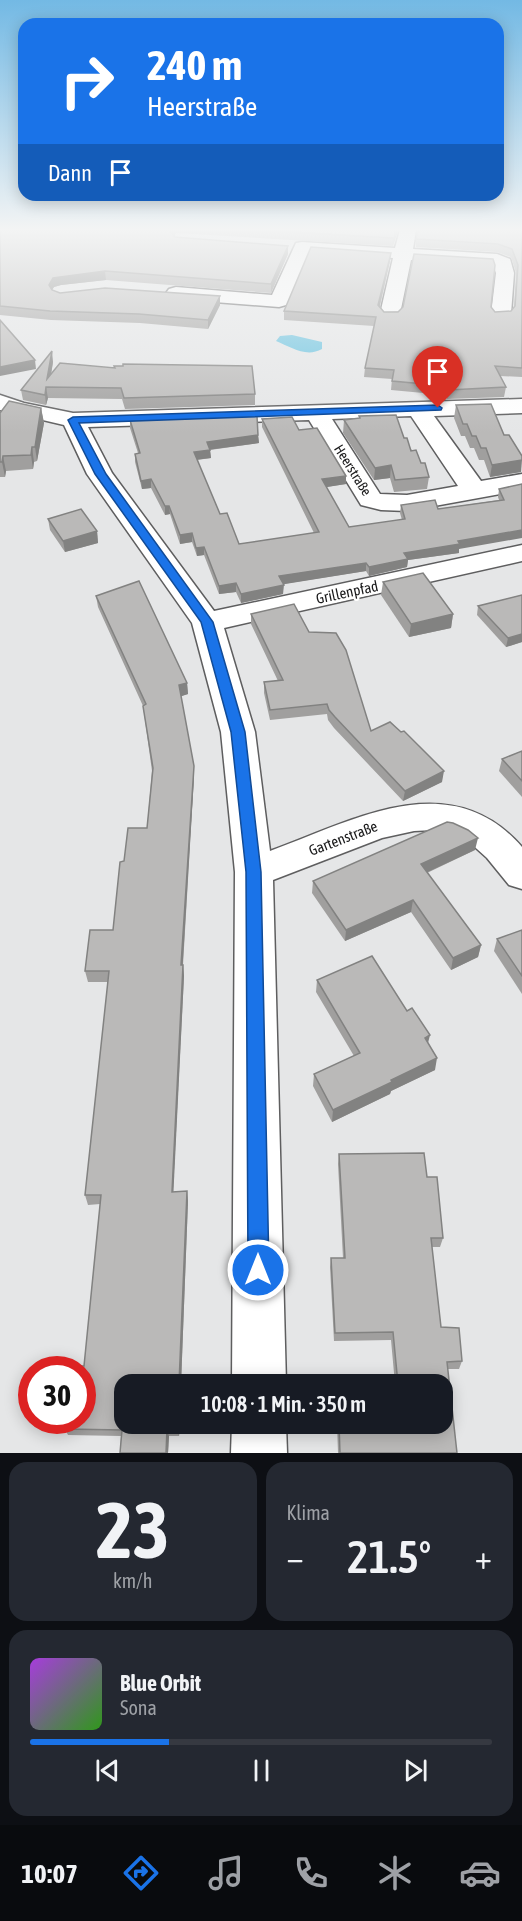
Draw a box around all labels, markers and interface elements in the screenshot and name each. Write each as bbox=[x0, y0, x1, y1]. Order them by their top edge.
text: 240 m bbox=[147, 41, 242, 89]
icon: right bbox=[48, 42, 126, 120]
text: Heerstraße bbox=[147, 91, 257, 122]
icon: arrive bbox=[104, 156, 137, 189]
text: Dann bbox=[48, 160, 92, 186]
pin bbox=[412, 346, 463, 408]
icon: arrive bbox=[421, 355, 454, 388]
street label: Heerstraße bbox=[331, 442, 375, 498]
street label: Grillenpfad bbox=[314, 577, 380, 607]
street label: Gartenstraße bbox=[306, 817, 380, 859]
position arrow bbox=[226, 1238, 290, 1302]
speed limit sign: 30 bbox=[18, 1356, 96, 1434]
text: 10:08 · 1 Min. · 350 m bbox=[201, 1391, 366, 1417]
text: 23 bbox=[96, 1485, 169, 1575]
text: Klima bbox=[287, 1501, 330, 1524]
text: 21.5° bbox=[347, 1531, 431, 1583]
text: − bbox=[287, 1538, 304, 1576]
text: + bbox=[475, 1538, 492, 1576]
text: km/h bbox=[113, 1569, 153, 1592]
text: Blue Orbit bbox=[120, 1670, 201, 1696]
text: Sona bbox=[120, 1696, 157, 1719]
icon: previous bbox=[91, 1754, 124, 1787]
icon: pause bbox=[245, 1754, 278, 1787]
icon: next bbox=[399, 1754, 432, 1787]
icon: directions bbox=[120, 1852, 162, 1894]
icon: music bbox=[205, 1852, 247, 1894]
icon: phone bbox=[290, 1852, 332, 1894]
icon: climate bbox=[374, 1852, 416, 1894]
icon: car bbox=[459, 1852, 501, 1894]
text: 10:07 bbox=[21, 1858, 78, 1889]

